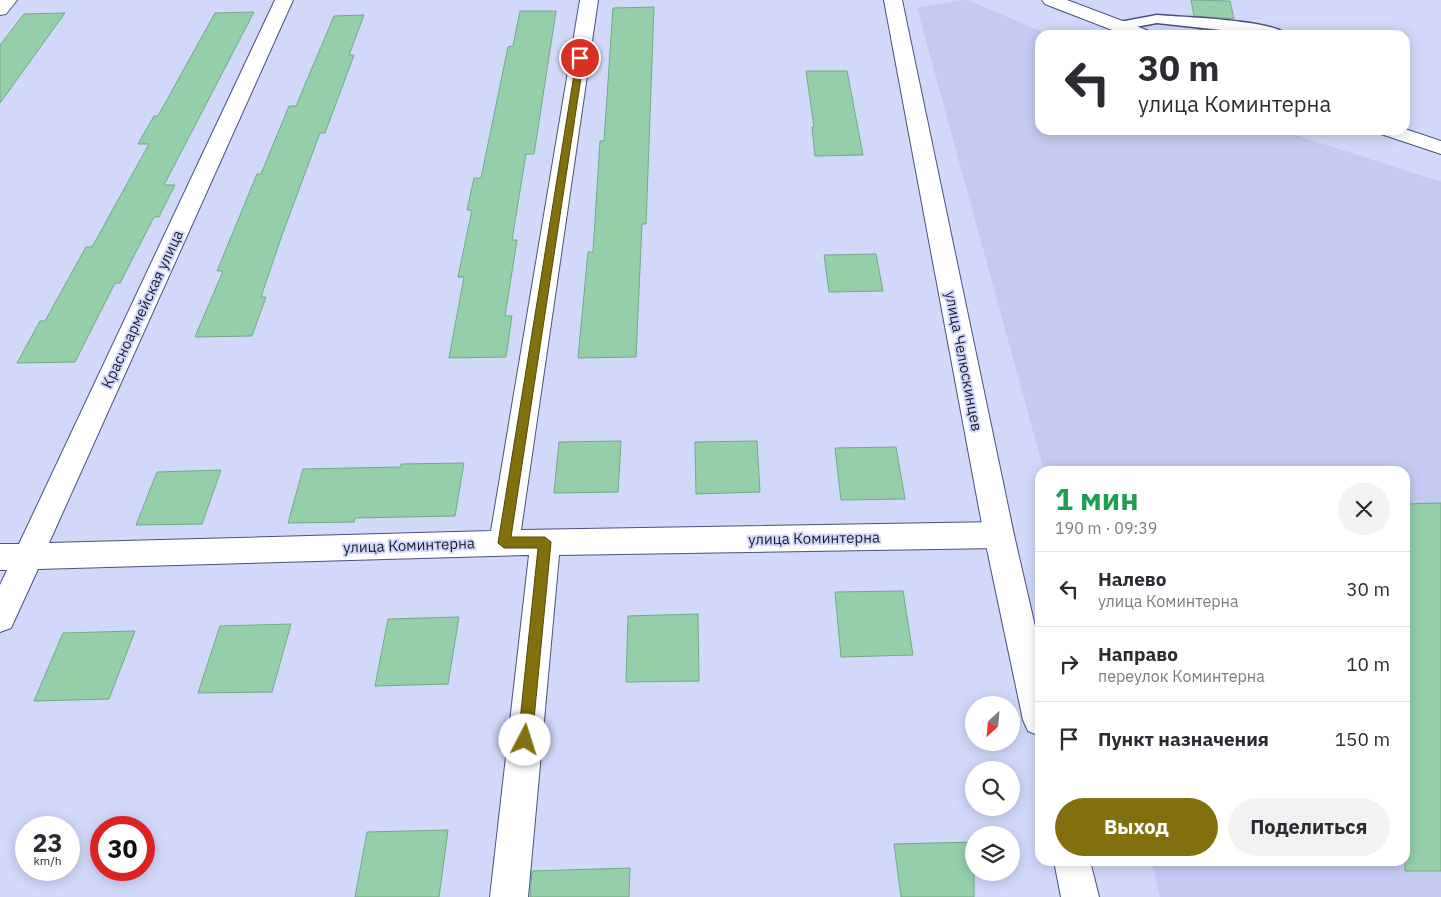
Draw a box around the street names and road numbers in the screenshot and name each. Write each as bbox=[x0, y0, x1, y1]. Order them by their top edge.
street label: Красноармейская улица bbox=[97, 227, 187, 391]
street label: улица Челюскинцев bbox=[941, 289, 987, 433]
street label: улица Коминтерна bbox=[748, 527, 880, 549]
street label: улица Коминтерна bbox=[343, 533, 475, 557]

